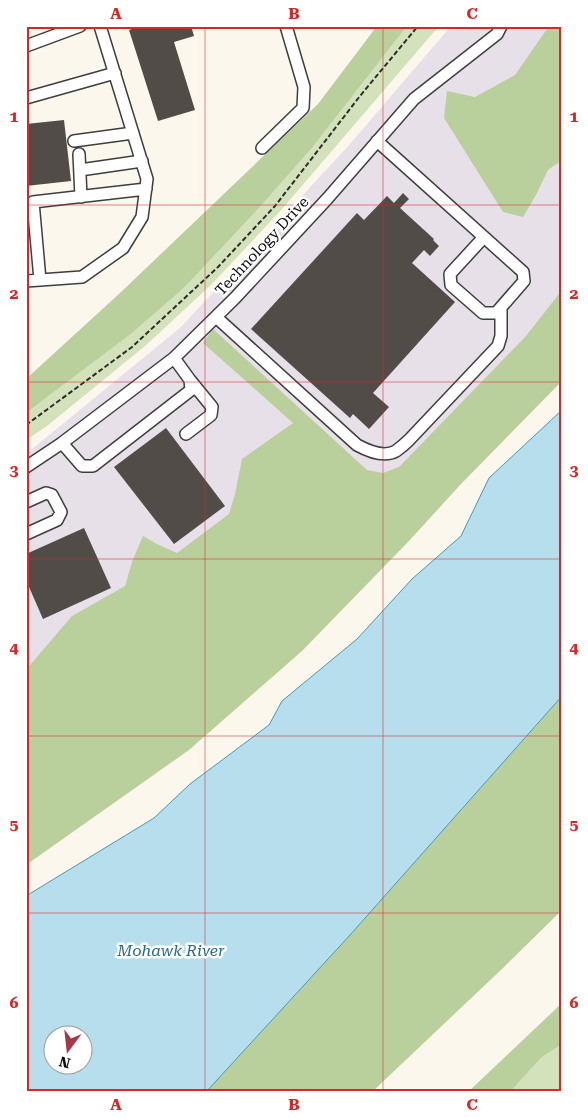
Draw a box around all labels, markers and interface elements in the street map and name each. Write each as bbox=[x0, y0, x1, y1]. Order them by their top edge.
text: A bbox=[110, 4, 122, 23]
text: B bbox=[288, 4, 300, 23]
text: C bbox=[466, 4, 478, 23]
text: 1 bbox=[10, 107, 19, 126]
text: 1 bbox=[570, 107, 579, 126]
street label: Technology Drive bbox=[212, 193, 312, 299]
text: 2 bbox=[10, 284, 19, 303]
text: 2 bbox=[570, 284, 579, 303]
text: 3 bbox=[10, 461, 19, 480]
text: 3 bbox=[570, 461, 579, 480]
text: 4 bbox=[10, 638, 19, 657]
text: 4 bbox=[570, 638, 579, 657]
text: 5 bbox=[10, 815, 19, 834]
text: 5 bbox=[570, 815, 579, 834]
water label: Mohawk River bbox=[116, 941, 225, 960]
text: 6 bbox=[10, 993, 19, 1012]
text: 6 bbox=[570, 993, 579, 1012]
north arrow bbox=[42, 1026, 92, 1076]
text: N bbox=[57, 1053, 72, 1072]
text: A bbox=[110, 1095, 122, 1114]
text: B bbox=[288, 1095, 300, 1114]
text: C bbox=[466, 1095, 478, 1114]

